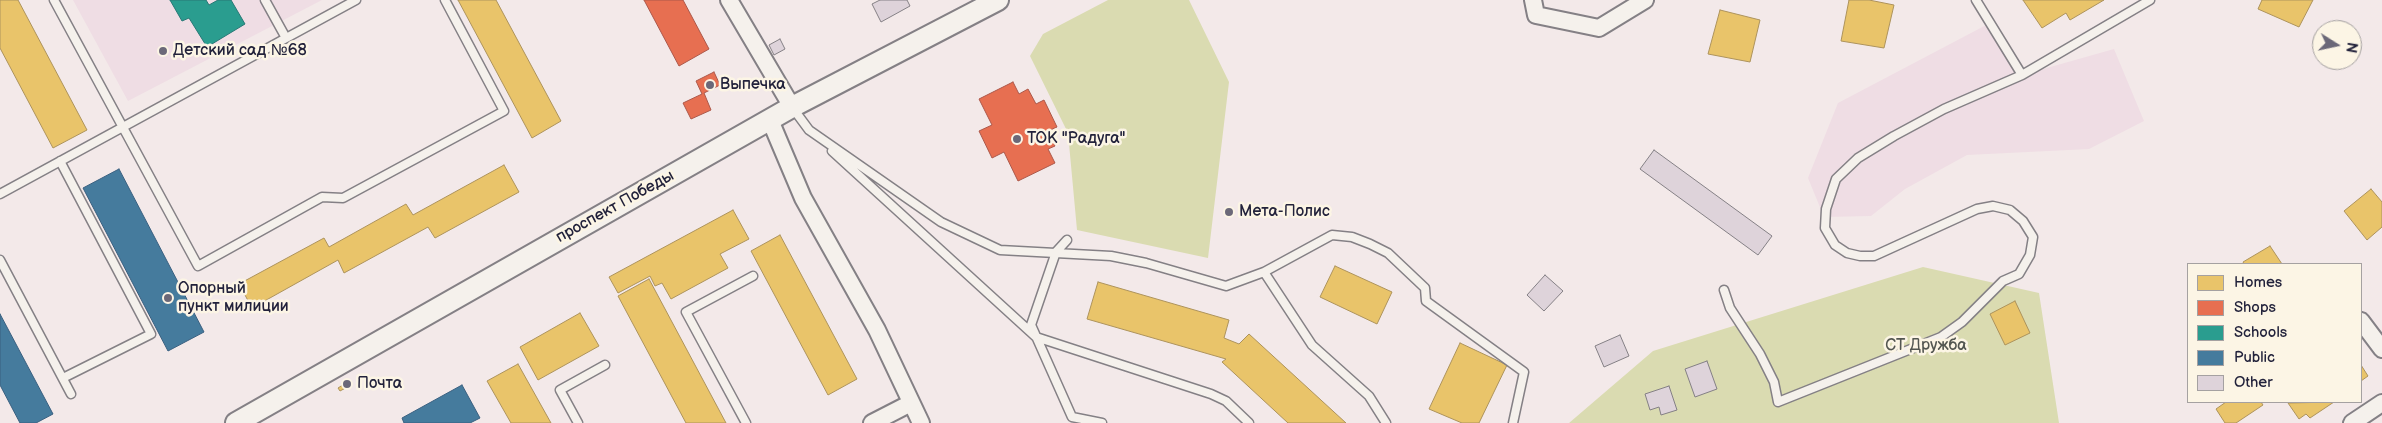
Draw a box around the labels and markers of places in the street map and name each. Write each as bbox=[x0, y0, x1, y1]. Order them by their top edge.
place label: Детский сад №68 bbox=[173, 41, 307, 61]
marker: Детский сад №68 bbox=[157, 45, 169, 57]
place label: Выпечка bbox=[720, 75, 786, 95]
marker: Выпечка bbox=[704, 79, 716, 91]
place label: ТОК "Радуга" bbox=[1027, 129, 1126, 149]
marker: ТОК "Радуга" bbox=[1011, 133, 1023, 145]
place label: Мета-Полис bbox=[1239, 202, 1330, 222]
marker: Мета-Полис bbox=[1223, 206, 1235, 218]
place label: Опорный пункт милиции bbox=[178, 279, 289, 317]
marker: Опорный пункт милиции bbox=[162, 292, 174, 304]
place label: Почта bbox=[357, 374, 402, 394]
marker: Почта bbox=[341, 378, 353, 390]

